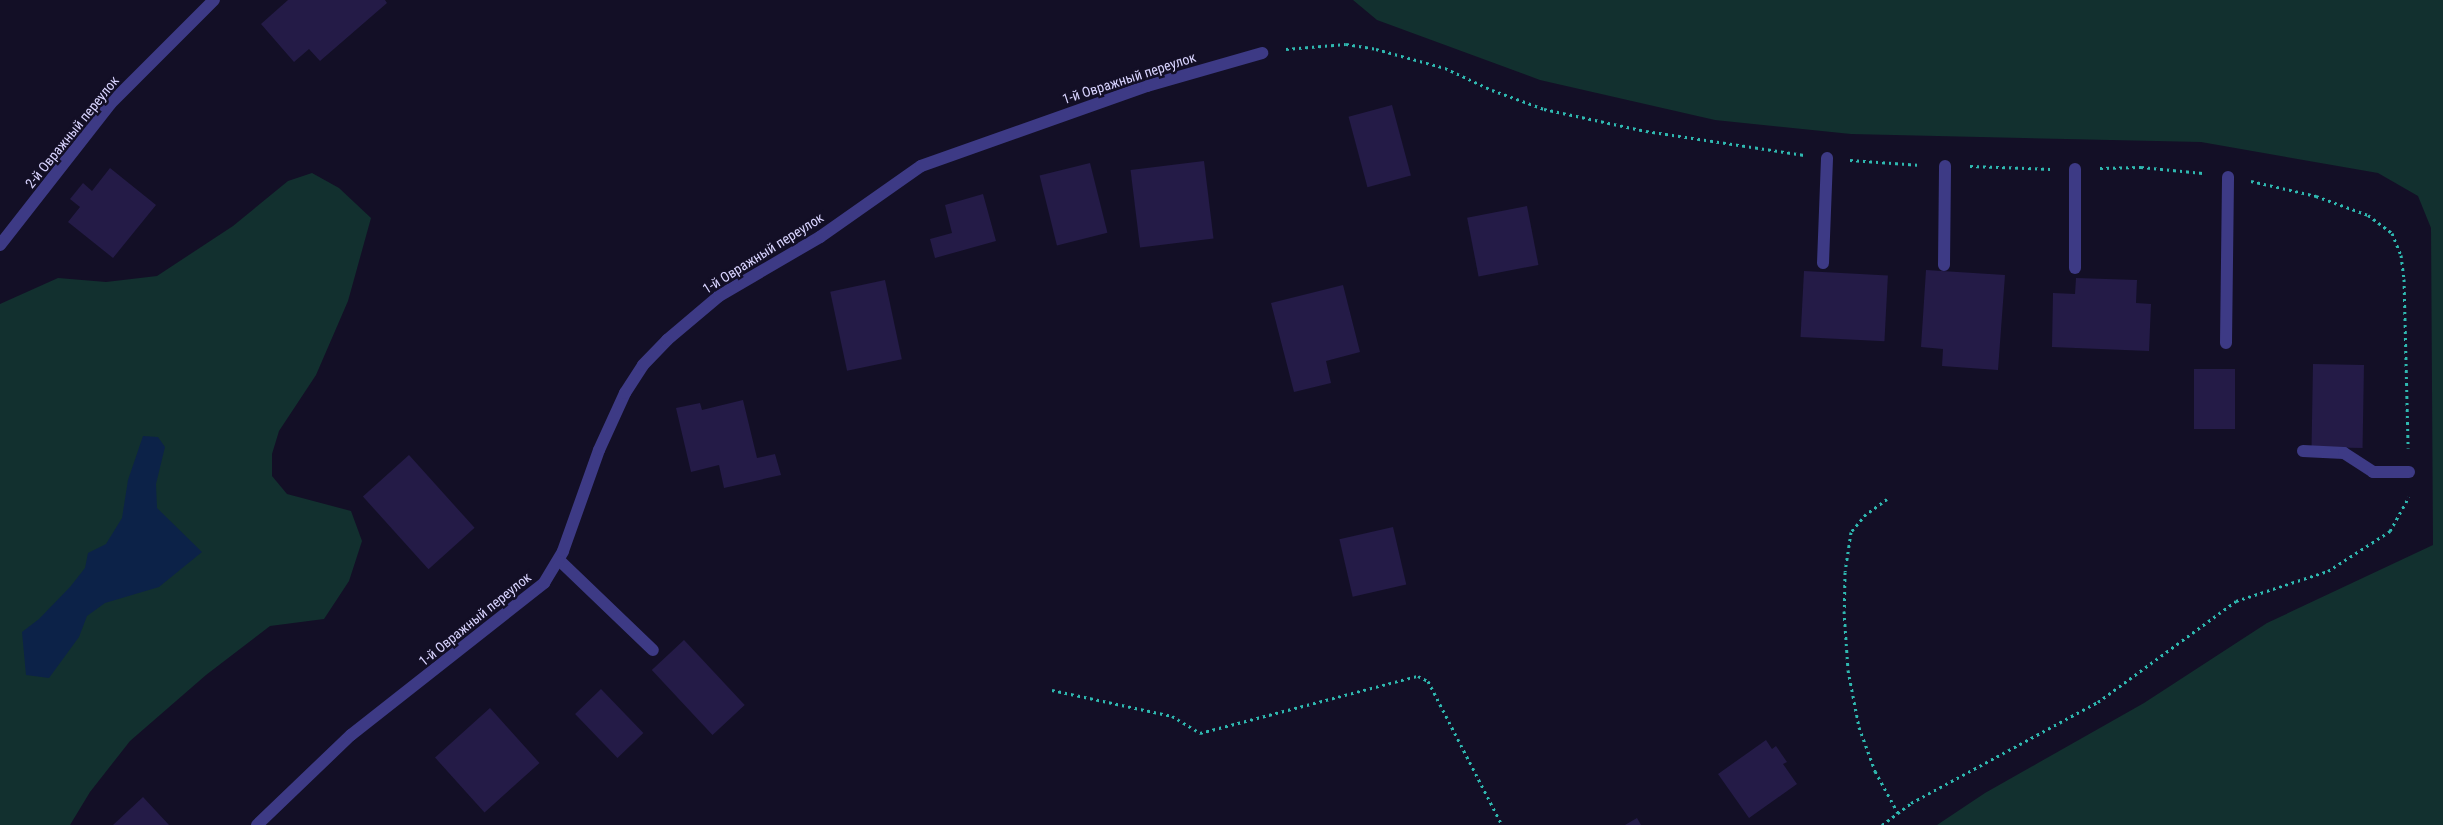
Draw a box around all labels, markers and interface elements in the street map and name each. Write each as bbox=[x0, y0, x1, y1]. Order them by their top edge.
street label: 1-й Овражный переулок bbox=[1060, 48, 1198, 108]
street label: 2-й Овражный переулок bbox=[22, 72, 122, 192]
street label: 1-й Овражный переулок bbox=[699, 209, 827, 297]
street label: 1-й Овражный переулок bbox=[415, 569, 535, 669]

